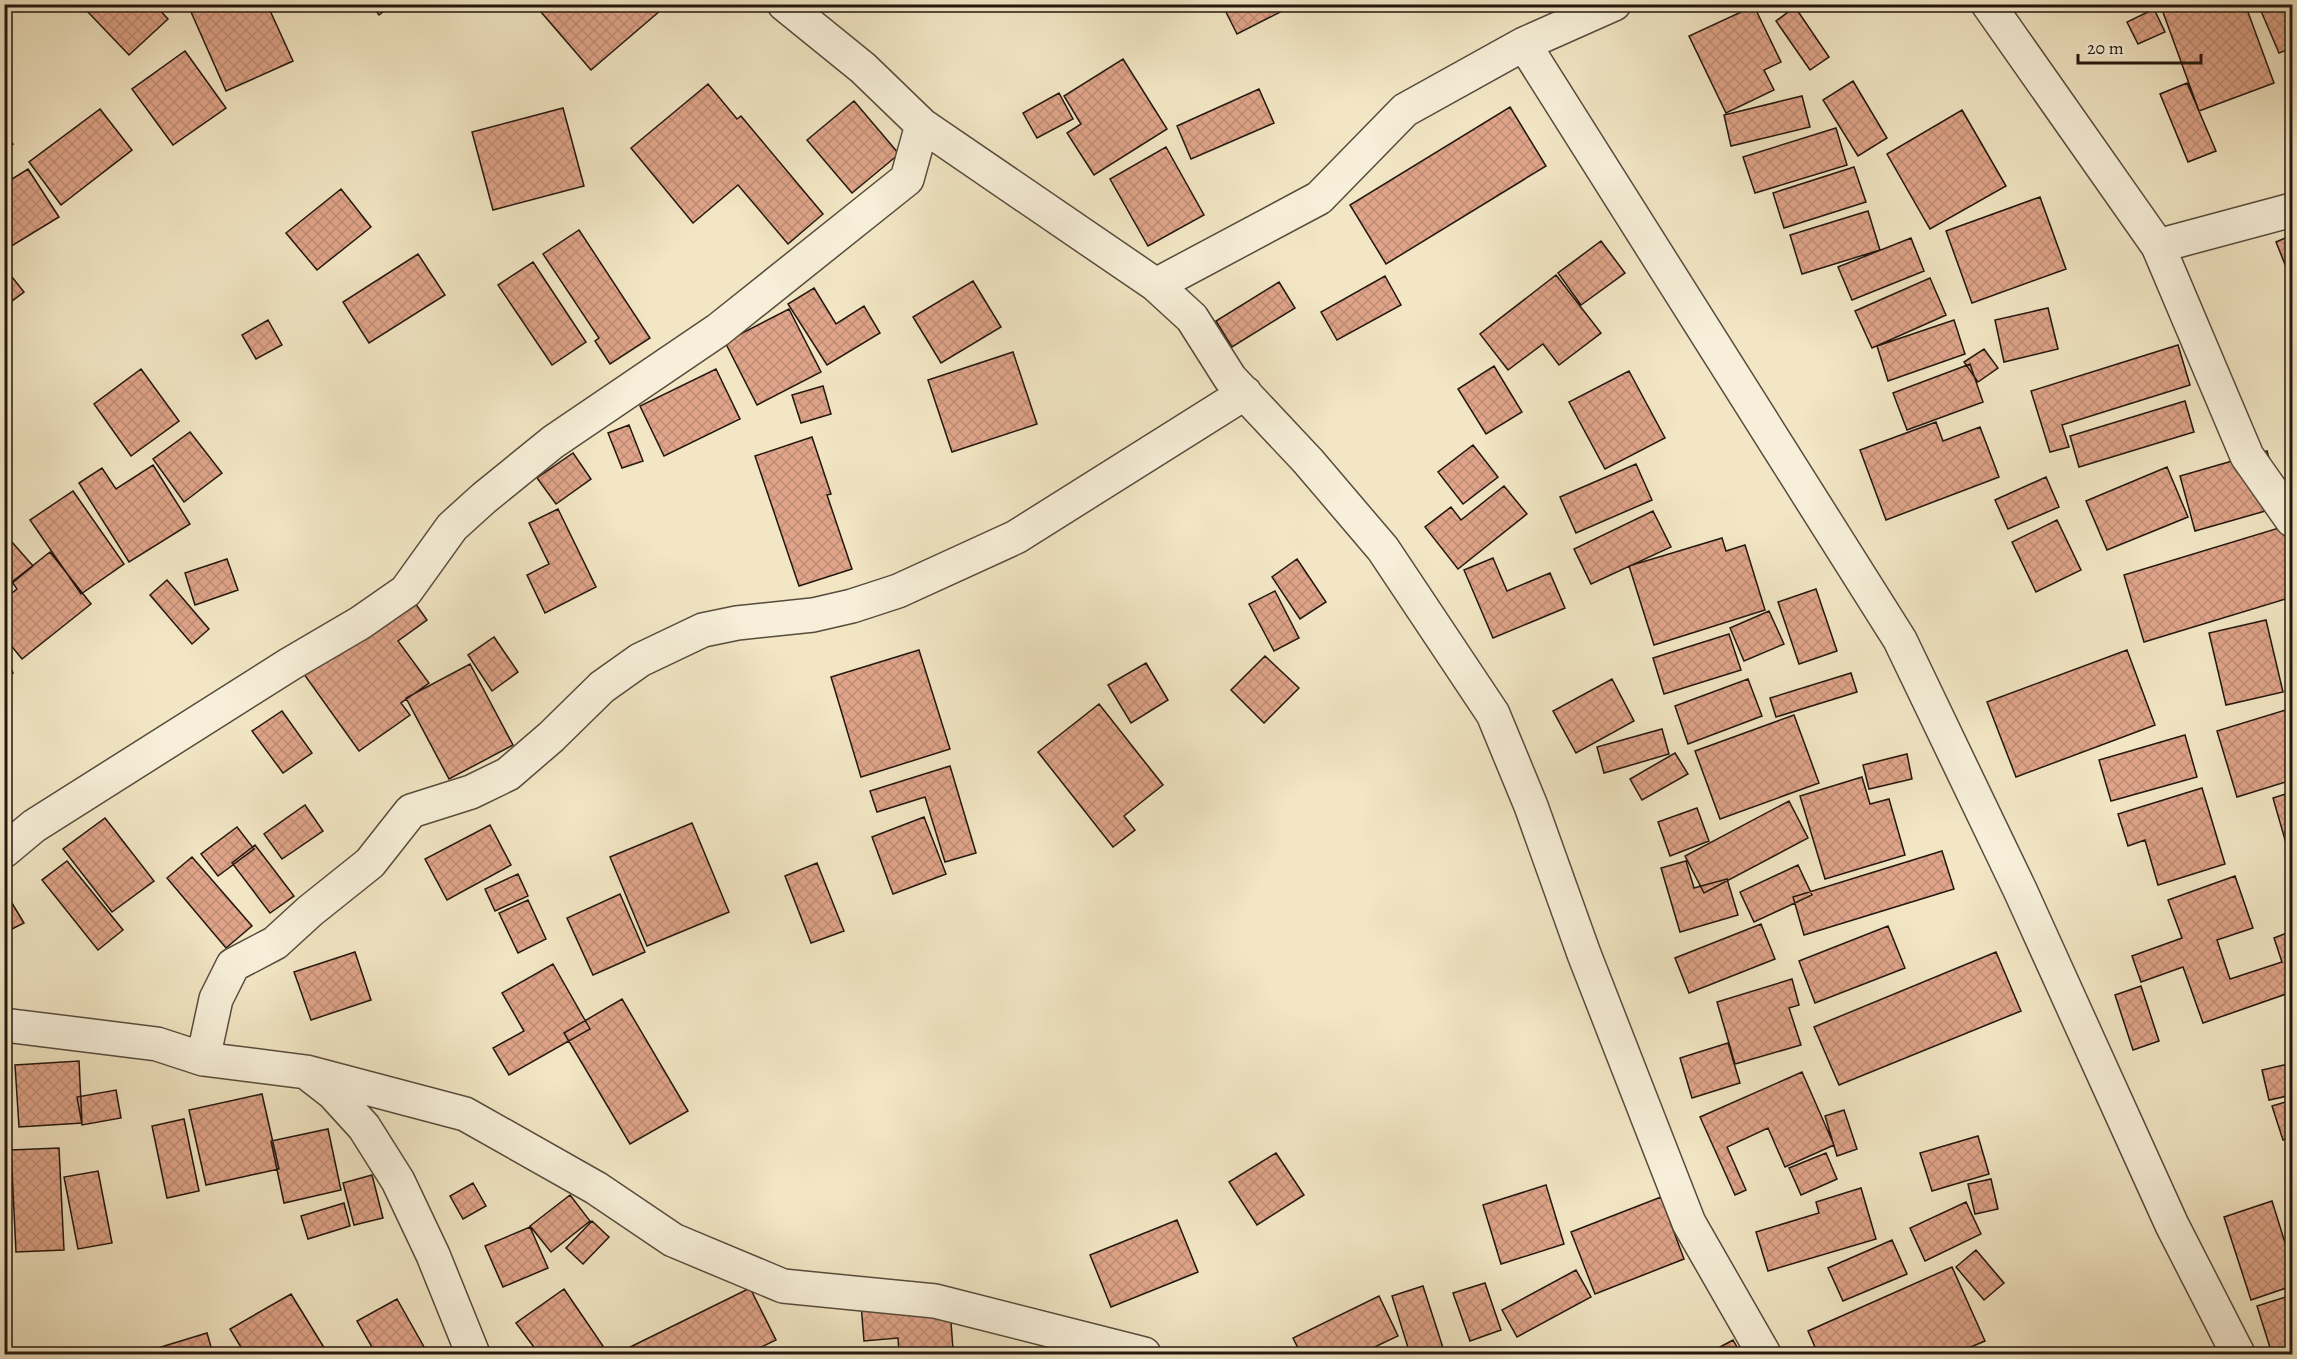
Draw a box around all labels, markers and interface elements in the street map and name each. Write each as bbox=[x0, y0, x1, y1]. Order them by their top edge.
scale bar bbox=[2078, 27, 2201, 65]
text: 20 m bbox=[2087, 36, 2124, 60]

